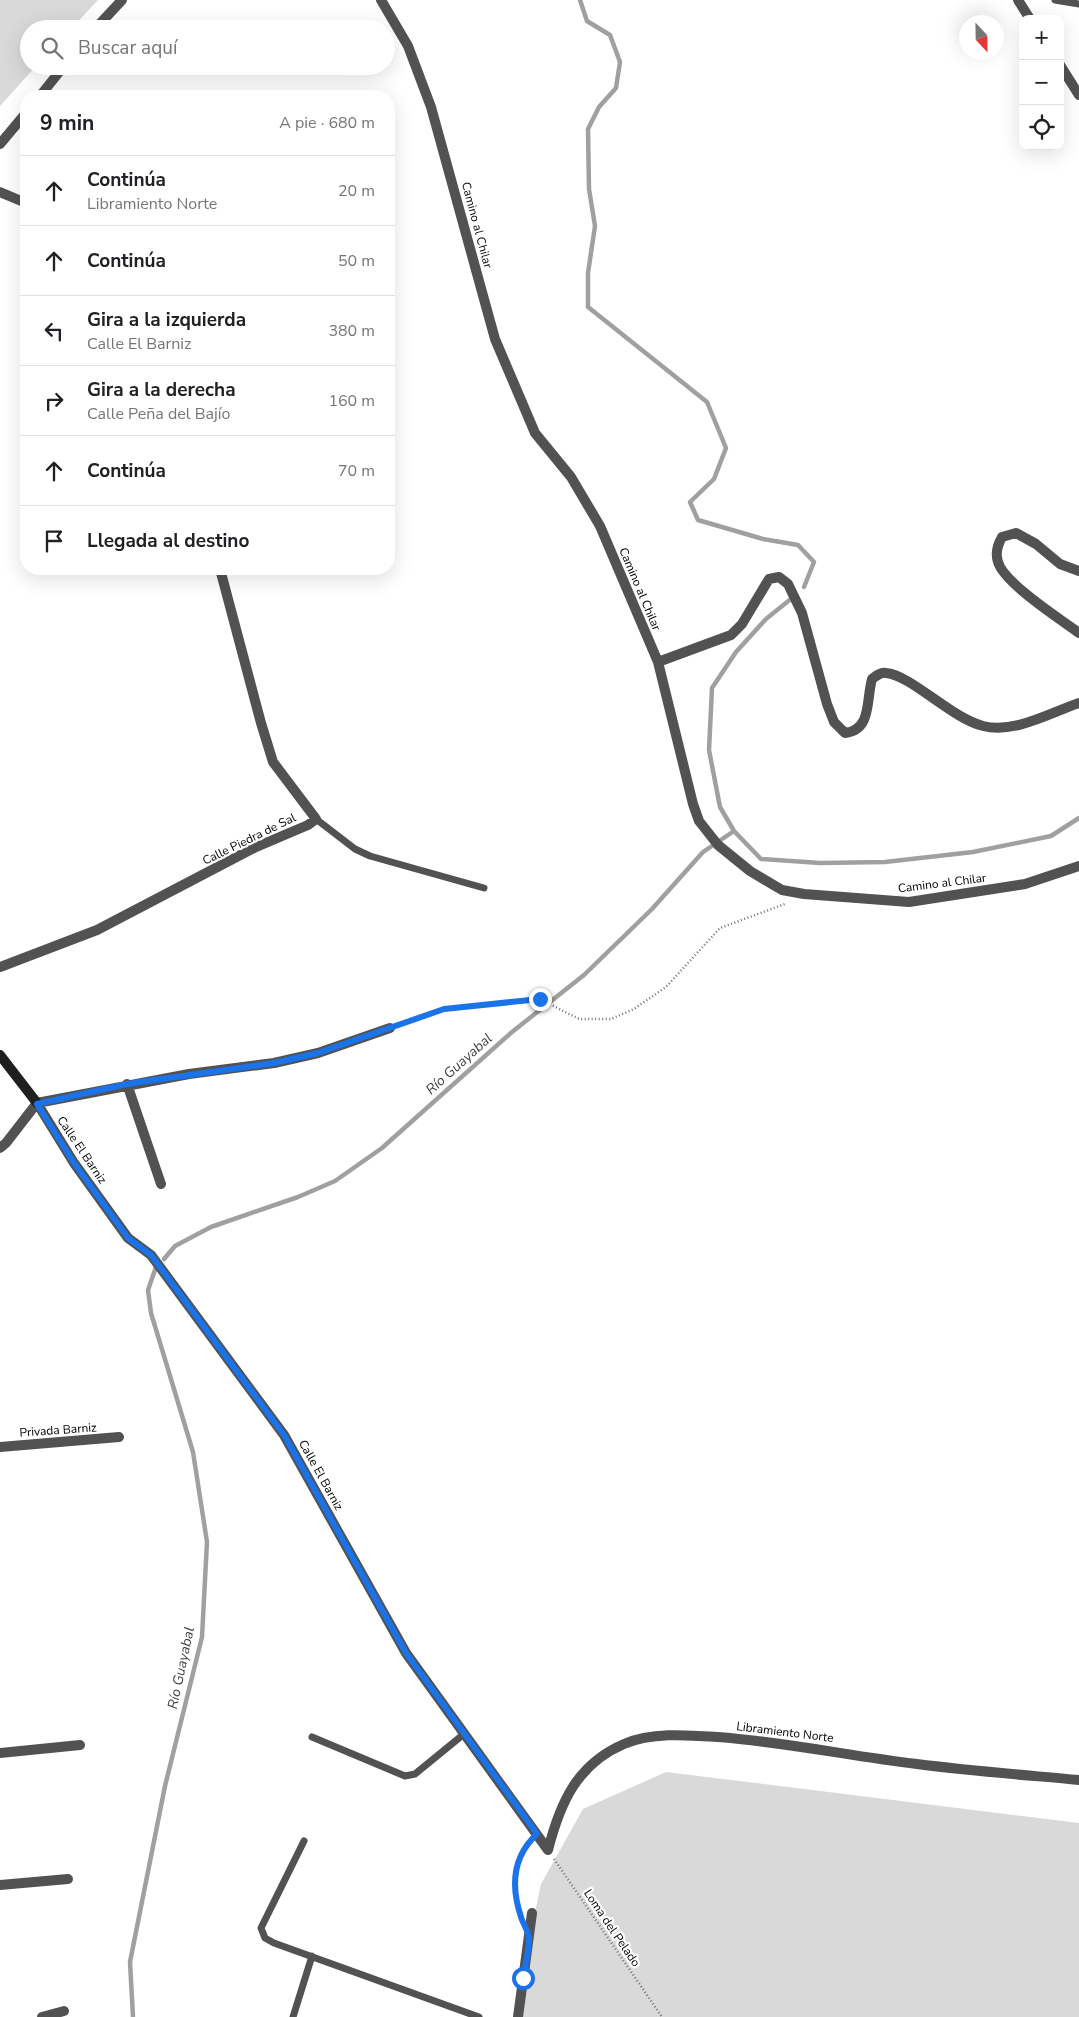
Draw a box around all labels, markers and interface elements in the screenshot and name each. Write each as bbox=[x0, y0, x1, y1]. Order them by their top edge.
north arrow bbox=[959, 15, 1004, 60]
map controls bbox=[1019, 15, 1064, 150]
button: + bbox=[1019, 15, 1064, 60]
search box bbox=[20, 20, 395, 75]
icon: search bbox=[38, 34, 66, 62]
text: Buscar aquí bbox=[78, 35, 177, 61]
button: − bbox=[1019, 60, 1064, 105]
button: locate bbox=[1019, 105, 1064, 150]
text: 9 min bbox=[40, 109, 94, 137]
text: A pie · 680 m bbox=[279, 112, 375, 134]
text: Continúa bbox=[87, 167, 166, 193]
icon: ahead bbox=[40, 177, 68, 205]
text: 20 m bbox=[338, 180, 375, 202]
street label: Camino al Chilar bbox=[458, 180, 496, 271]
text: Libramiento Norte bbox=[87, 193, 217, 215]
icon: ahead bbox=[40, 247, 68, 275]
text: Continúa bbox=[87, 248, 166, 274]
text: 50 m bbox=[338, 250, 375, 272]
text: Gira a la izquierda bbox=[87, 307, 246, 333]
icon: left bbox=[40, 317, 68, 345]
text: 380 m bbox=[328, 320, 375, 342]
text: Calle El Barniz bbox=[87, 333, 191, 355]
text: Gira a la derecha bbox=[87, 377, 236, 403]
icon: right bbox=[40, 387, 68, 415]
text: 160 m bbox=[328, 390, 375, 412]
text: Calle Peña del Bajío bbox=[87, 403, 230, 425]
icon: ahead bbox=[40, 457, 68, 485]
text: Continúa bbox=[87, 458, 166, 484]
text: 70 m bbox=[338, 460, 375, 482]
icon: arrive bbox=[40, 527, 68, 555]
text: Llegada al destino bbox=[87, 528, 249, 554]
street label: Camino al Chilar bbox=[615, 545, 665, 634]
street label: Calle Piedra de Sal bbox=[200, 809, 299, 869]
street label: Camino al Chilar bbox=[897, 870, 988, 896]
route end bbox=[529, 988, 552, 1011]
water label: Río Guayabal bbox=[422, 1029, 496, 1099]
street label: Calle El Barniz bbox=[53, 1113, 111, 1187]
street label: Privada Barniz bbox=[19, 1419, 98, 1441]
street label: Calle El Barniz bbox=[295, 1437, 347, 1514]
water label: Río Guayabal bbox=[163, 1625, 199, 1711]
street label: Libramiento Norte bbox=[736, 1718, 834, 1746]
street label: Loma del Pelado bbox=[580, 1886, 644, 1970]
route start bbox=[512, 1967, 535, 1990]

